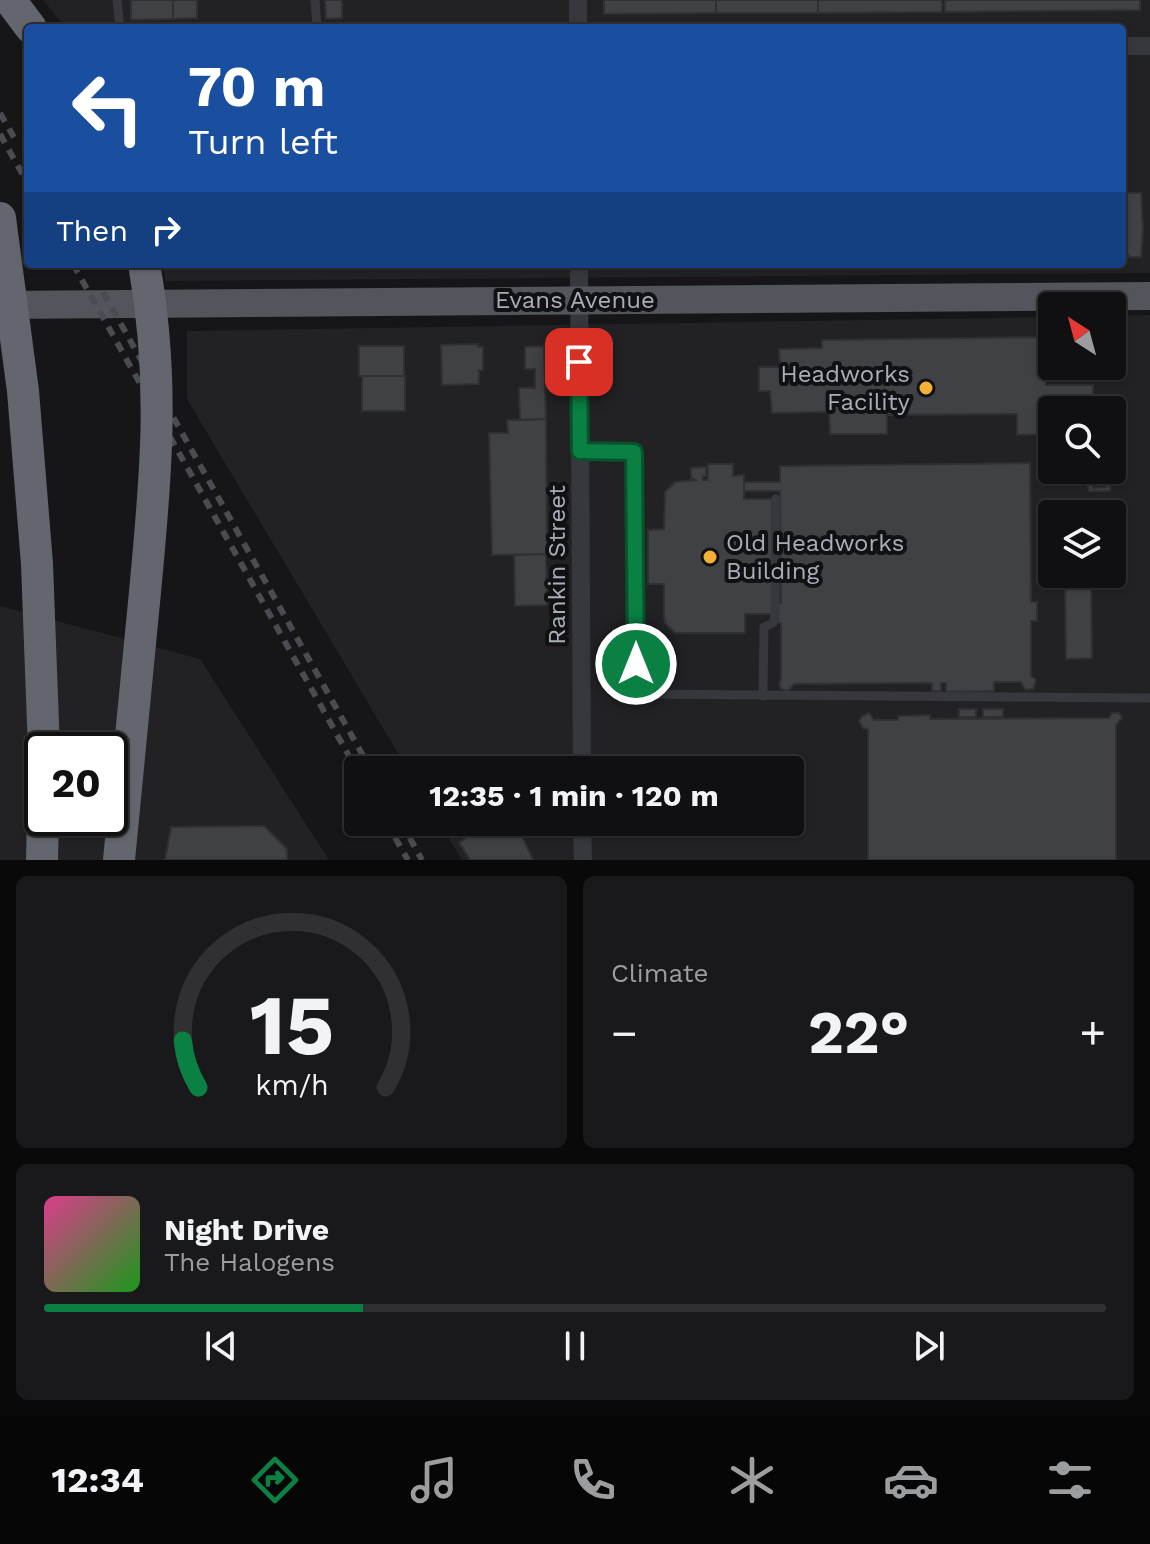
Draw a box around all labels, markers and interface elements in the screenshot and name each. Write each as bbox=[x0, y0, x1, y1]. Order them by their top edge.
text: 70 m bbox=[188, 54, 325, 120]
icon: left bbox=[56, 56, 160, 160]
text: Turn left bbox=[188, 121, 338, 163]
icon: right bbox=[144, 208, 188, 252]
text: Then bbox=[56, 213, 128, 248]
street label: Evans Avenue bbox=[495, 286, 655, 314]
north arrow bbox=[1038, 292, 1126, 380]
map controls bbox=[1038, 292, 1126, 588]
pin bbox=[545, 328, 613, 396]
icon: arrive bbox=[557, 340, 601, 384]
place label: Headworks Facility bbox=[780, 360, 911, 416]
marker: Headworks Facility bbox=[917, 379, 935, 397]
button: search bbox=[1038, 396, 1126, 484]
street label: Rankin Street bbox=[543, 485, 571, 645]
button: layers bbox=[1038, 500, 1126, 588]
place label: Old Headworks Building bbox=[726, 529, 904, 585]
marker: Old Headworks Building bbox=[701, 548, 719, 566]
position arrow bbox=[594, 622, 678, 706]
speed limit sign: 20 bbox=[24, 732, 128, 836]
text: 12:35 · 1 min · 120 m bbox=[429, 778, 719, 813]
text: Climate bbox=[611, 958, 709, 988]
text: 15 bbox=[249, 977, 334, 1074]
text: 22° bbox=[808, 997, 909, 1068]
text: − bbox=[611, 1007, 638, 1059]
text: + bbox=[1079, 1007, 1106, 1059]
text: km/h bbox=[255, 1068, 328, 1102]
text: Night Drive bbox=[164, 1212, 329, 1247]
text: The Halogens bbox=[164, 1247, 335, 1277]
icon: previous bbox=[199, 1324, 243, 1368]
icon: pause bbox=[553, 1324, 597, 1368]
icon: next bbox=[907, 1324, 951, 1368]
icon: directions bbox=[247, 1452, 303, 1508]
icon: music bbox=[406, 1452, 462, 1508]
icon: phone bbox=[565, 1452, 621, 1508]
icon: climate bbox=[724, 1452, 780, 1508]
icon: car bbox=[883, 1452, 939, 1508]
icon: filters bbox=[1042, 1452, 1098, 1508]
text: 12:34 bbox=[52, 1459, 144, 1501]

